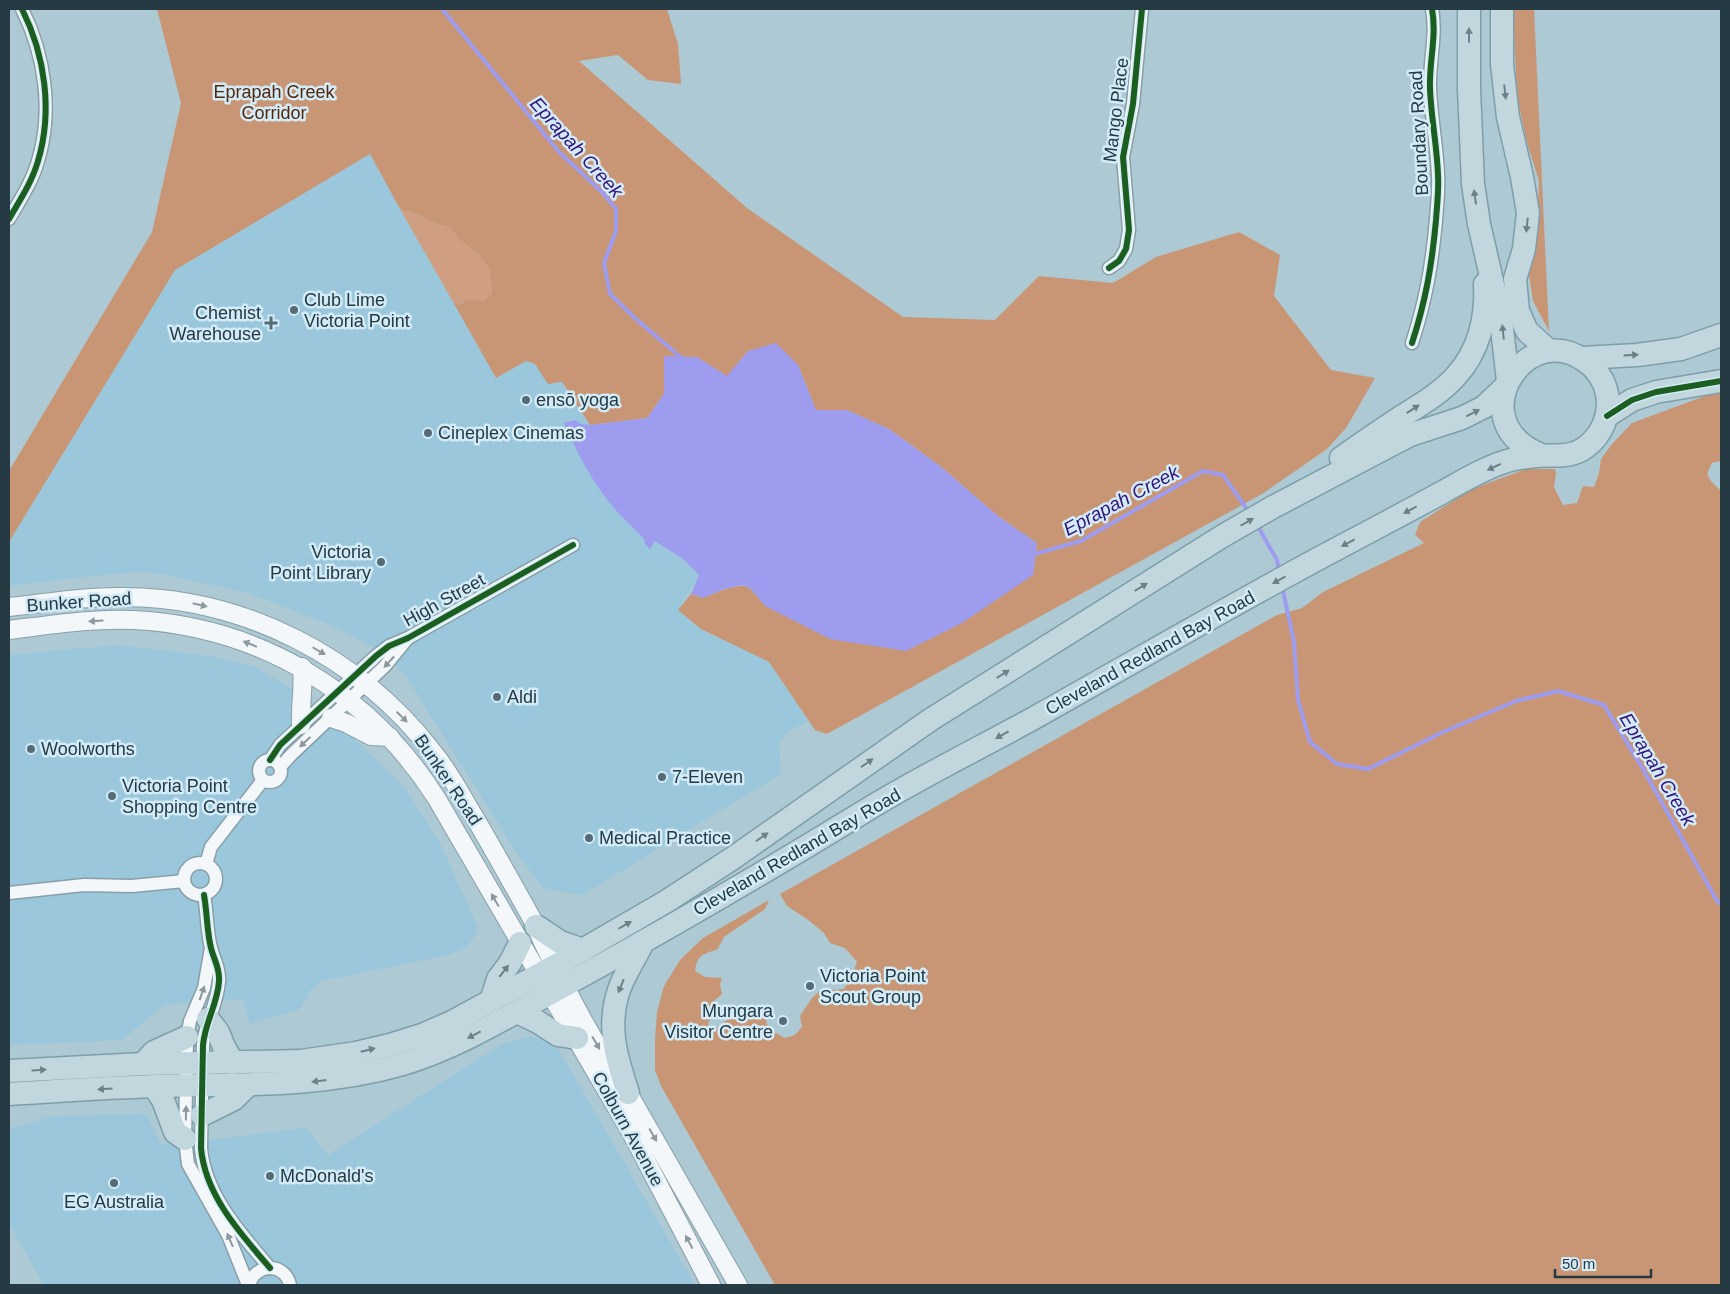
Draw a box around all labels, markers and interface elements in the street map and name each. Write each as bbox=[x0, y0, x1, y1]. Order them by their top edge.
one-way arrow bbox=[1465, 27, 1473, 43]
street label: Mango Place bbox=[1100, 57, 1132, 163]
street label: Boundary Road bbox=[1406, 70, 1432, 196]
park label: Eprapah Creek Corridor bbox=[213, 82, 336, 123]
one-way arrow bbox=[1501, 85, 1509, 101]
water label: Eprapah Creek bbox=[526, 93, 628, 203]
one-way arrow bbox=[1471, 189, 1479, 205]
one-way arrow bbox=[1522, 218, 1530, 234]
place label: Club Lime Victoria Point bbox=[304, 290, 410, 331]
place label: Chemist Warehouse bbox=[170, 303, 261, 344]
marker: Club Lime Victoria Point bbox=[288, 304, 300, 316]
marker: Chemist Warehouse bbox=[265, 317, 277, 329]
one-way arrow bbox=[1498, 324, 1506, 340]
one-way arrow bbox=[1623, 351, 1639, 359]
place label: ensō yoga bbox=[536, 390, 620, 410]
marker: ensō yoga bbox=[520, 394, 532, 406]
one-way arrow bbox=[1407, 405, 1420, 414]
one-way arrow bbox=[1466, 409, 1480, 417]
place label: Cineplex Cinemas bbox=[438, 423, 584, 443]
marker: Cineplex Cinemas bbox=[422, 427, 434, 439]
water label: Eprapah Creek bbox=[1060, 460, 1184, 540]
one-way arrow bbox=[1487, 463, 1501, 471]
one-way arrow bbox=[1403, 506, 1417, 514]
one-way arrow bbox=[1240, 518, 1254, 526]
one-way arrow bbox=[1342, 538, 1355, 547]
place label: Victoria Point Library bbox=[270, 542, 372, 583]
marker: Victoria Point Library bbox=[375, 556, 387, 568]
street label: High Street bbox=[400, 569, 488, 631]
one-way arrow bbox=[1273, 576, 1286, 585]
one-way arrow bbox=[1134, 583, 1147, 592]
street label: Cleveland Redland Bay Road bbox=[1042, 587, 1258, 719]
street label: Bunker Road bbox=[26, 588, 132, 616]
one-way arrow bbox=[192, 601, 207, 609]
one-way arrow bbox=[88, 617, 104, 625]
one-way arrow bbox=[243, 639, 257, 647]
one-way arrow bbox=[313, 647, 326, 656]
one-way arrow bbox=[383, 656, 395, 668]
one-way arrow bbox=[997, 669, 1010, 679]
place label: Aldi bbox=[507, 687, 537, 707]
marker: Aldi bbox=[491, 691, 503, 703]
water label: Eprapah Creek bbox=[1616, 709, 1700, 831]
one-way arrow bbox=[396, 711, 408, 723]
street label: Bunker Road bbox=[410, 731, 486, 829]
one-way arrow bbox=[996, 731, 1009, 740]
one-way arrow bbox=[299, 736, 311, 748]
place label: Woolworths bbox=[41, 739, 135, 759]
marker: Woolworths bbox=[25, 743, 37, 755]
one-way arrow bbox=[860, 758, 874, 768]
place label: 7-Eleven bbox=[672, 767, 743, 787]
marker: 7-Eleven bbox=[656, 771, 668, 783]
place label: Victoria Point Shopping Centre bbox=[122, 776, 257, 817]
street label: Cleveland Redland Bay Road bbox=[690, 784, 904, 920]
marker: Victoria Point Shopping Centre bbox=[106, 790, 118, 802]
place label: Medical Practice bbox=[599, 828, 731, 848]
marker: Medical Practice bbox=[583, 832, 595, 844]
one-way arrow bbox=[755, 832, 769, 842]
one-way arrow bbox=[491, 894, 500, 907]
one-way arrow bbox=[619, 921, 632, 930]
one-way arrow bbox=[498, 965, 509, 978]
place label: Victoria Point Scout Group bbox=[820, 966, 926, 1007]
one-way arrow bbox=[617, 979, 625, 993]
marker: Victoria Point Scout Group bbox=[804, 980, 816, 992]
one-way arrow bbox=[198, 985, 206, 1000]
place label: Mungara Visitor Centre bbox=[664, 1001, 774, 1042]
marker: Mungara Visitor Centre bbox=[777, 1015, 789, 1027]
one-way arrow bbox=[467, 1031, 481, 1039]
one-way arrow bbox=[592, 1037, 601, 1050]
one-way arrow bbox=[361, 1046, 376, 1054]
one-way arrow bbox=[31, 1065, 47, 1073]
street label: Colburn Avenue bbox=[588, 1068, 668, 1190]
one-way arrow bbox=[311, 1077, 327, 1085]
one-way arrow bbox=[97, 1085, 113, 1093]
one-way arrow bbox=[182, 1104, 190, 1120]
one-way arrow bbox=[648, 1129, 657, 1142]
place label: McDonald's bbox=[280, 1166, 373, 1186]
marker: McDonald's bbox=[264, 1170, 276, 1182]
marker: EG Australia bbox=[108, 1177, 120, 1189]
place label: EG Australia bbox=[64, 1192, 165, 1212]
one-way arrow bbox=[225, 1233, 233, 1247]
one-way arrow bbox=[685, 1235, 693, 1249]
scale bar bbox=[1555, 1246, 1651, 1278]
text: 50 m bbox=[1562, 1255, 1595, 1272]

